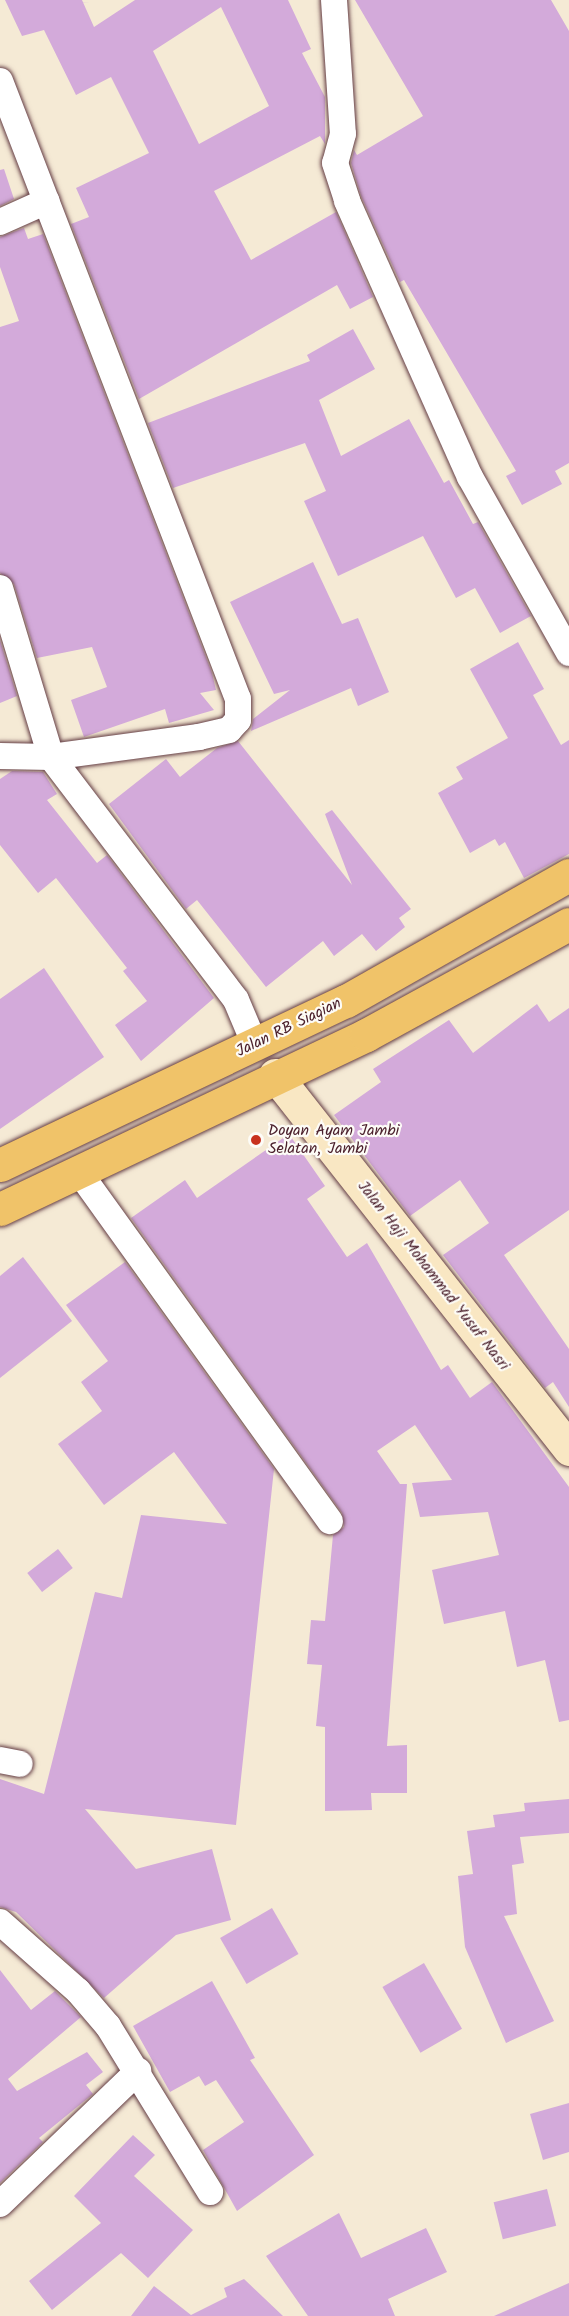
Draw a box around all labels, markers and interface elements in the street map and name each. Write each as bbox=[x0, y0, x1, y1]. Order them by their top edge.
street label: Jalan RB Siagian bbox=[233, 994, 345, 1062]
place label: Doyan Ayam Jambi Selatan, Jambi bbox=[268, 1121, 399, 1159]
marker: Doyan Ayam Jambi Selatan, Jambi bbox=[249, 1133, 263, 1147]
street label: Jalan Haji Mohammad Yusuf Nasri bbox=[353, 1177, 513, 1375]

